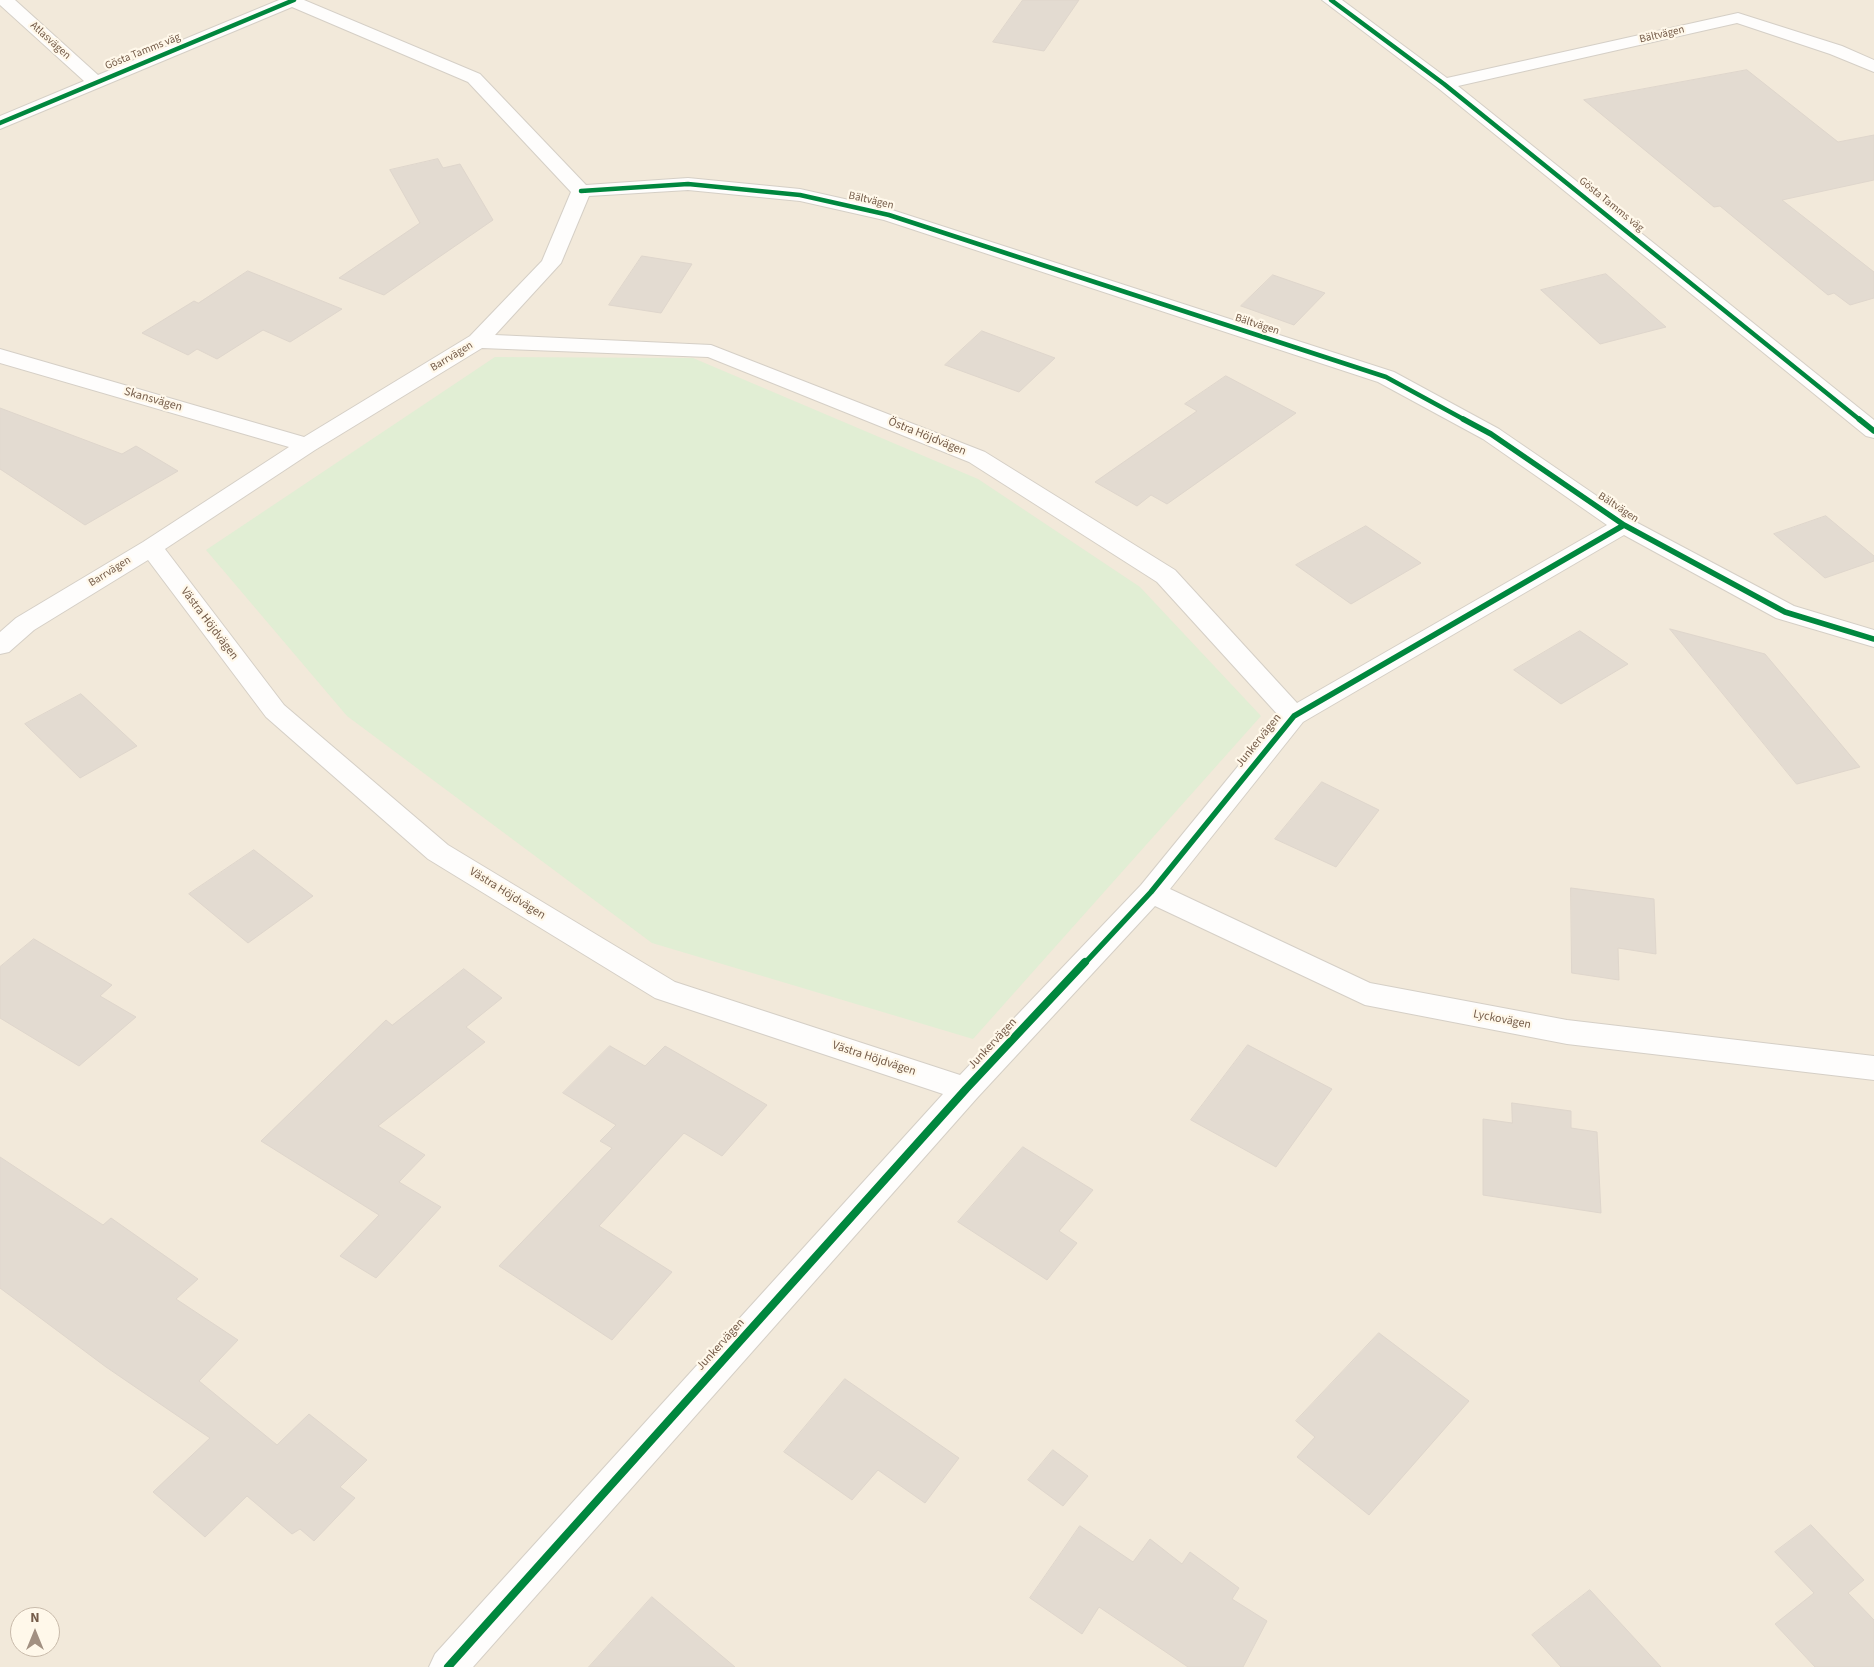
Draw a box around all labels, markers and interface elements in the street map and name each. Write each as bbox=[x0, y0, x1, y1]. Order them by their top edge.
street label: Atlasvägen bbox=[27, 19, 73, 63]
street label: Bältvägen bbox=[1638, 23, 1686, 47]
street label: Gösta Tamms väg bbox=[103, 31, 183, 73]
street label: Gösta Tamms väg bbox=[1576, 175, 1646, 235]
street label: Bältvägen bbox=[847, 189, 895, 213]
street label: Bältvägen bbox=[1233, 312, 1281, 338]
street label: Barrvägen bbox=[428, 339, 476, 375]
street label: Skansvägen bbox=[122, 385, 184, 415]
street label: Östra Höjdvägen bbox=[886, 415, 968, 459]
street label: Bältvägen bbox=[1595, 490, 1641, 526]
street label: Barrvägen bbox=[86, 554, 134, 590]
street label: Västra Höjdvägen bbox=[177, 585, 241, 663]
street label: Junkervägen bbox=[1233, 711, 1285, 771]
street label: Västra Höjdvägen bbox=[466, 865, 548, 923]
street label: Lyckovägen bbox=[1472, 1007, 1532, 1033]
street label: Junkervägen bbox=[966, 1015, 1020, 1073]
street label: Västra Höjdvägen bbox=[830, 1039, 918, 1079]
street label: Junkervägen bbox=[694, 1316, 748, 1374]
north arrow bbox=[10, 1607, 60, 1657]
text: N bbox=[30, 1608, 40, 1628]

